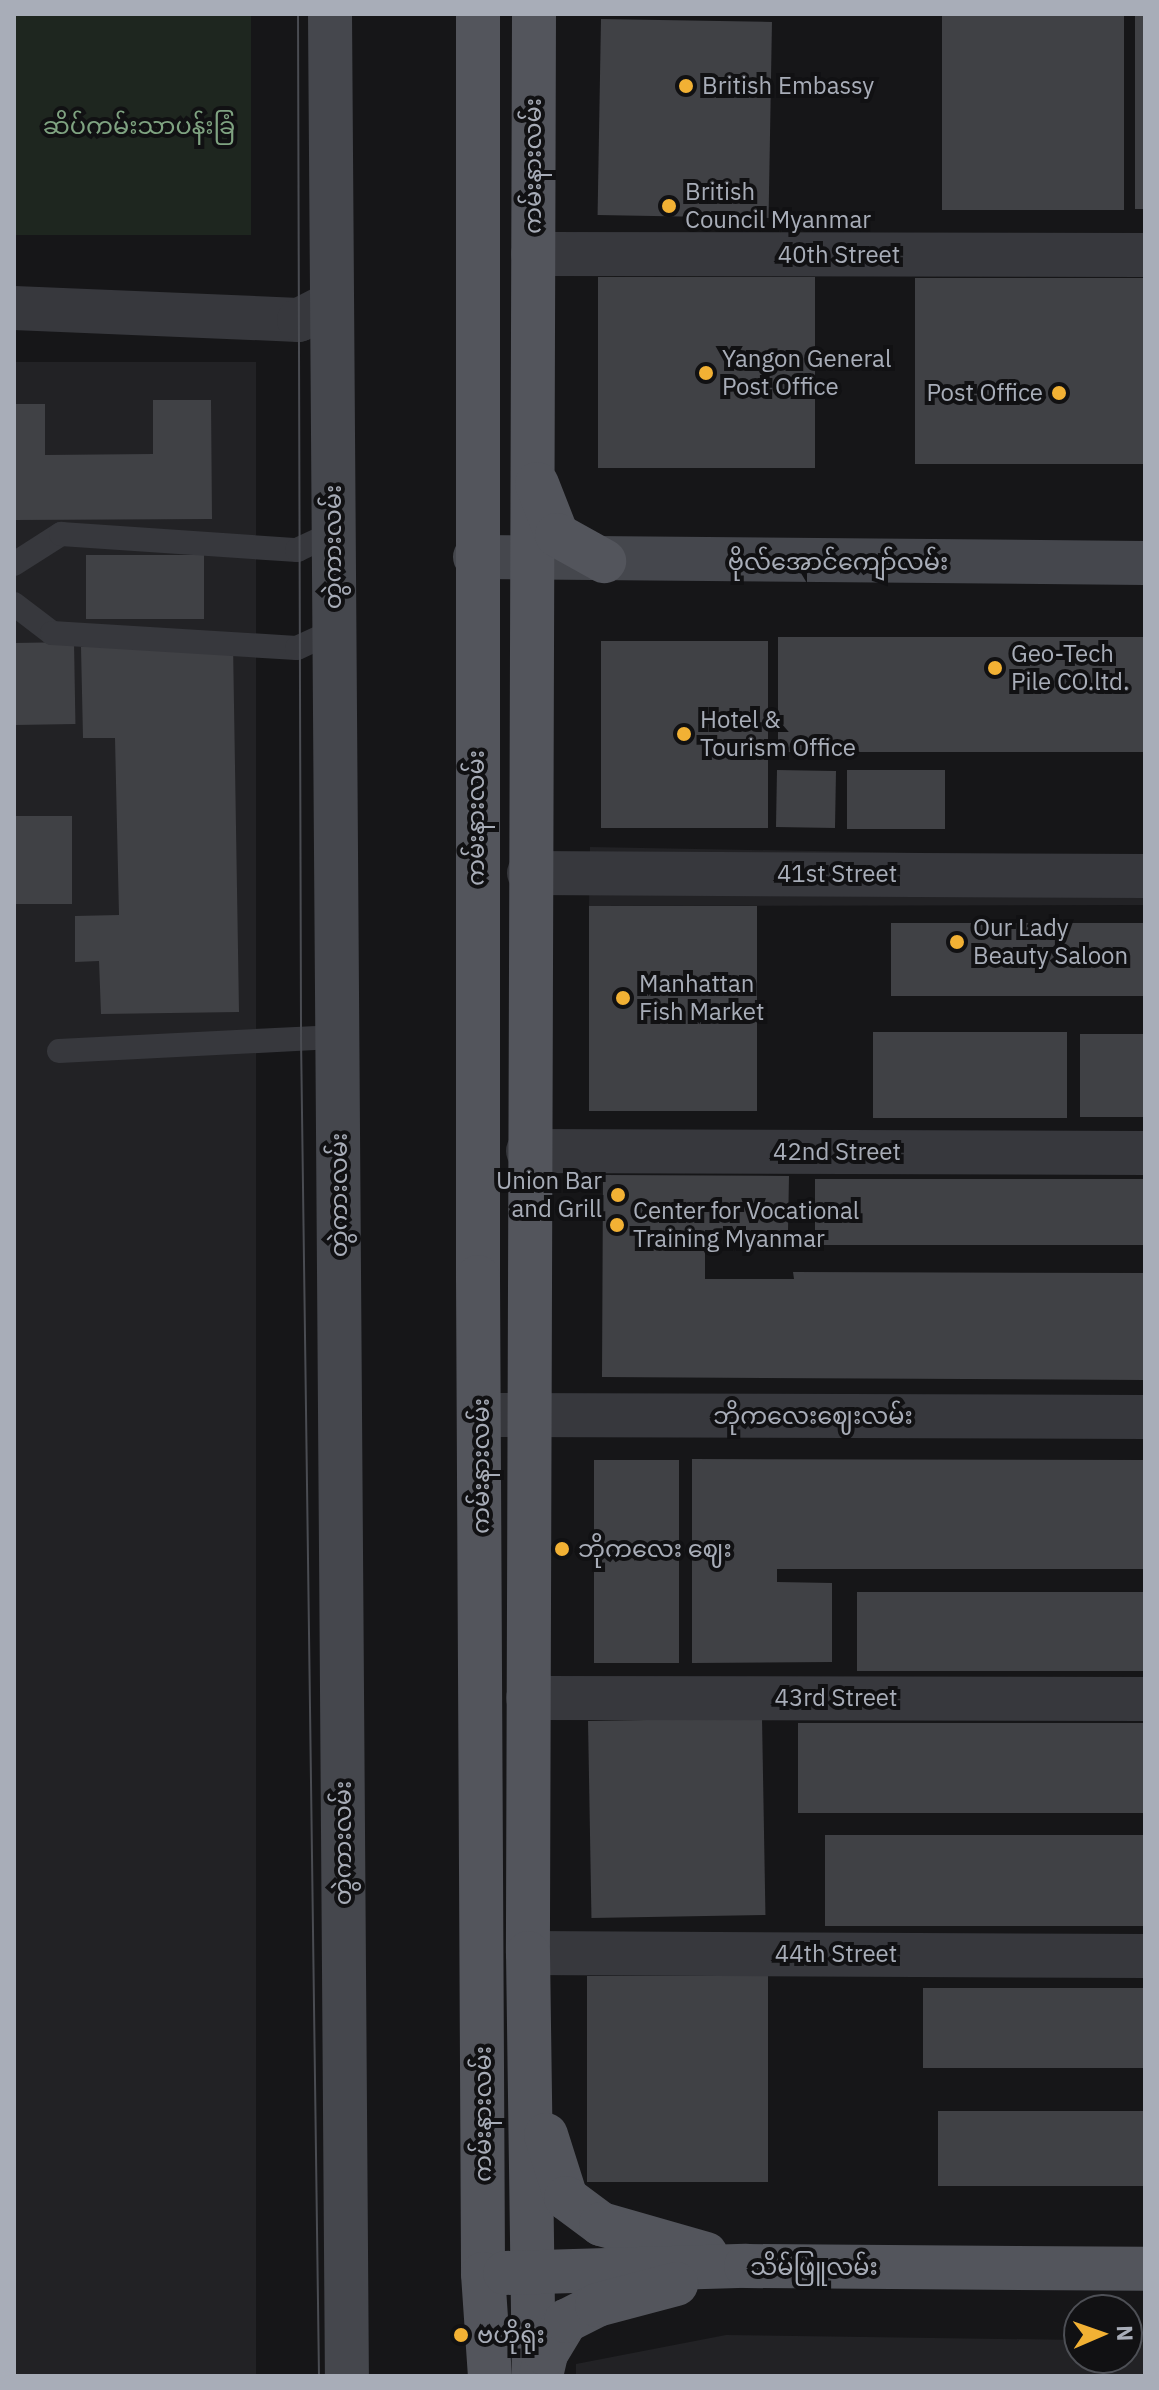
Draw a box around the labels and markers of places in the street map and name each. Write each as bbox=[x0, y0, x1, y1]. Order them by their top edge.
place label: British Embassy bbox=[702, 72, 874, 100]
marker: British Embassy bbox=[677, 77, 695, 95]
place label: British Council Myanmar bbox=[685, 178, 871, 234]
marker: British Council Myanmar bbox=[660, 197, 678, 215]
place label: Yangon General Post Office bbox=[722, 345, 891, 401]
marker: Yangon General Post Office bbox=[697, 364, 715, 382]
place label: Post Office bbox=[926, 379, 1043, 407]
marker: Post Office bbox=[1050, 384, 1068, 402]
place label: Geo-Tech Pile CO.ltd. bbox=[1011, 640, 1129, 696]
marker: Geo-Tech Pile CO.ltd. bbox=[986, 659, 1004, 677]
place label: Hotel & Tourism Office bbox=[700, 706, 856, 762]
marker: Hotel & Tourism Office bbox=[675, 725, 693, 743]
place label: Our Lady Beauty Saloon bbox=[973, 914, 1128, 970]
marker: Our Lady Beauty Saloon bbox=[948, 933, 966, 951]
place label: Manhattan Fish Market bbox=[639, 970, 764, 1026]
marker: Manhattan Fish Market bbox=[614, 989, 632, 1007]
place label: Union Bar and Grill bbox=[496, 1167, 602, 1223]
marker: Union Bar and Grill bbox=[609, 1186, 627, 1204]
place label: Center for Vocational Training Myanmar bbox=[633, 1197, 859, 1253]
marker: Center for Vocational Training Myanmar bbox=[608, 1216, 626, 1234]
place label: ဘိုကလေး ဈေး bbox=[578, 1535, 732, 1563]
marker: ဘိုကလေး ဈေး bbox=[553, 1540, 571, 1558]
place label: ဗဟိုရုံး bbox=[477, 2321, 545, 2349]
marker: ဗဟိုရုံး bbox=[452, 2326, 470, 2344]

